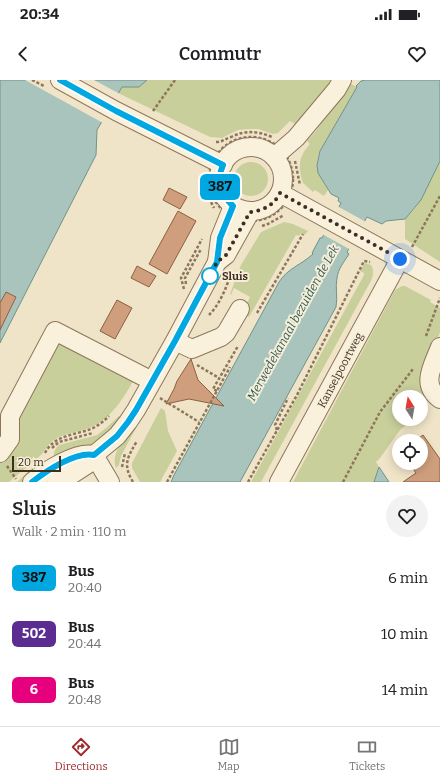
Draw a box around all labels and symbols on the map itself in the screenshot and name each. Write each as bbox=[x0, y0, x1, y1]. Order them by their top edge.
line badge: 387 bbox=[197, 174, 243, 200]
water label: Merwedekanaal bezuiden de Lek bbox=[244, 242, 342, 403]
your location bbox=[390, 249, 410, 269]
marker: Sluis bbox=[201, 267, 219, 285]
place label: Sluis bbox=[222, 270, 248, 283]
street label: Kanselpoortweg bbox=[315, 330, 366, 410]
north arrow bbox=[392, 390, 428, 426]
scale bar bbox=[12, 454, 61, 473]

